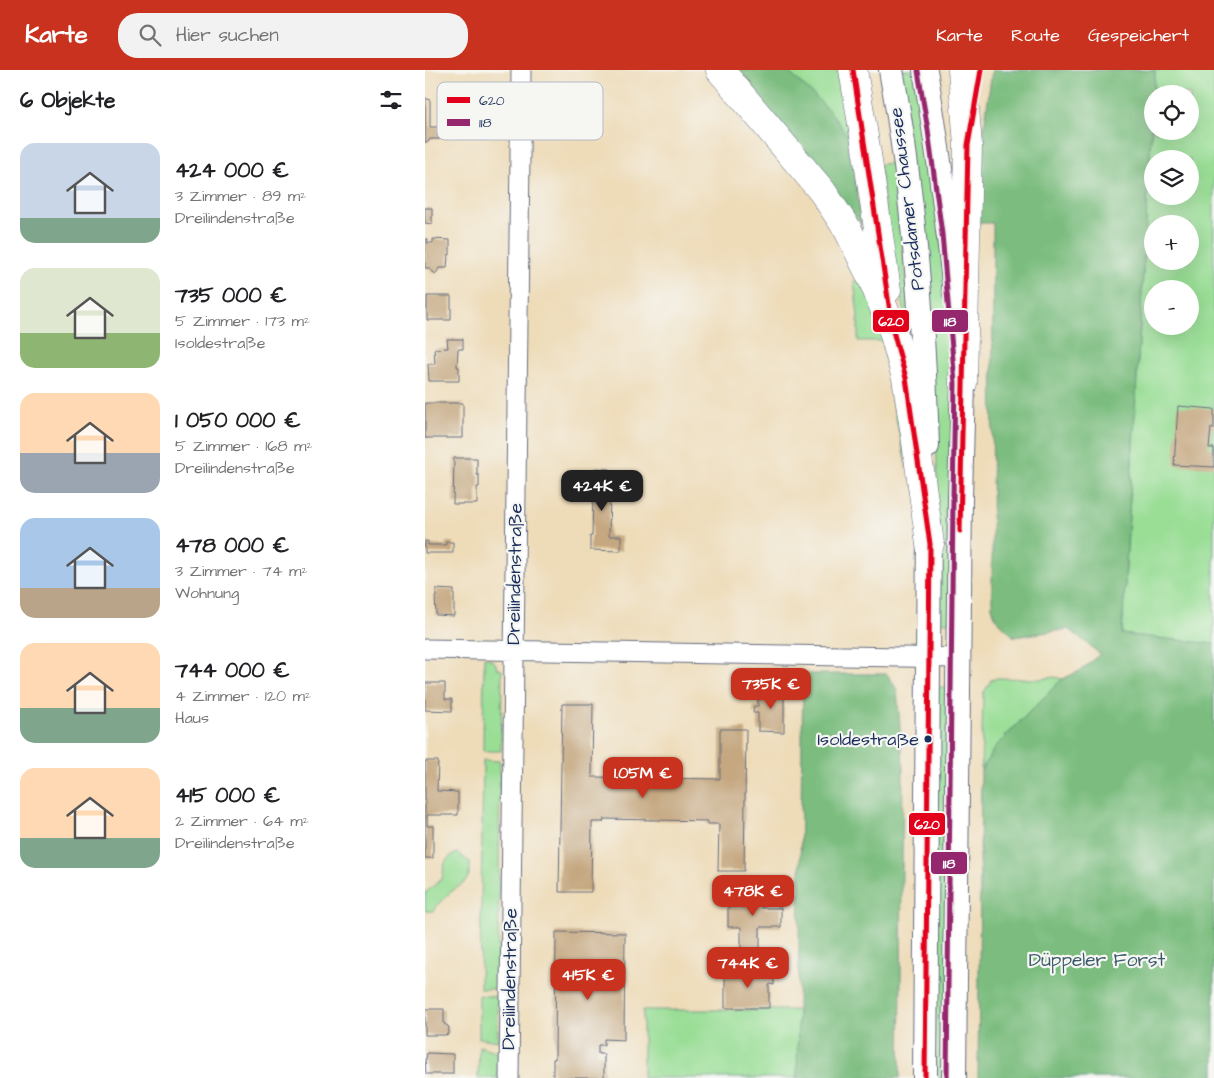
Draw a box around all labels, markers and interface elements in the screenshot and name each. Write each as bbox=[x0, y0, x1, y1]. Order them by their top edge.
search box bbox=[118, 13, 468, 58]
text: Karte bbox=[25, 18, 88, 52]
icon: search bbox=[136, 21, 164, 49]
text: Hier suchen bbox=[176, 22, 279, 49]
text: Karte bbox=[936, 23, 983, 48]
text: Route bbox=[1011, 23, 1060, 48]
text: Gespeichert bbox=[1088, 23, 1189, 48]
legend bbox=[437, 82, 603, 140]
map controls bbox=[1144, 85, 1199, 335]
button: locate bbox=[1144, 85, 1199, 140]
text: 6 Objekte bbox=[20, 86, 115, 115]
icon: filters bbox=[377, 86, 405, 114]
text: 620 bbox=[479, 91, 505, 111]
street label: Potsdamer Chaussee bbox=[882, 106, 932, 292]
text: 118 bbox=[479, 113, 492, 133]
button: layers bbox=[1144, 150, 1199, 205]
text: 424 000 € bbox=[175, 156, 289, 185]
icon: home bbox=[60, 163, 120, 223]
text: 3 Zimmer · 89 m² bbox=[175, 185, 306, 207]
text: Dreilindenstraße bbox=[175, 207, 295, 229]
button: + bbox=[1144, 215, 1199, 270]
button: − bbox=[1144, 280, 1199, 335]
text: 735 000 € bbox=[175, 281, 287, 310]
icon: home bbox=[60, 288, 120, 348]
line badge: 620 bbox=[872, 309, 910, 333]
line badge: 118 bbox=[931, 309, 969, 333]
text: 5 Zimmer · 173 m² bbox=[175, 310, 310, 332]
text: 620 bbox=[878, 312, 904, 332]
text: 118 bbox=[944, 312, 956, 332]
text: Isoldestraße bbox=[175, 332, 265, 354]
text: 1 050 000 € bbox=[175, 406, 301, 435]
icon: home bbox=[60, 413, 120, 473]
text: 5 Zimmer · 168 m² bbox=[175, 435, 312, 457]
text: Dreilindenstraße bbox=[175, 457, 295, 479]
pin: 424K € bbox=[561, 470, 643, 512]
text: 424K € bbox=[572, 475, 632, 497]
street label: Dreilindenstraße bbox=[500, 503, 530, 645]
text: 478 000 € bbox=[175, 531, 289, 560]
icon: home bbox=[60, 538, 120, 598]
text: 3 Zimmer · 74 m² bbox=[175, 560, 308, 582]
text: Wohnung bbox=[175, 582, 239, 604]
text: 744 000 € bbox=[175, 656, 290, 685]
icon: home bbox=[60, 663, 120, 723]
pin: 735K € bbox=[730, 668, 812, 710]
text: 735K € bbox=[742, 673, 800, 695]
text: 4 Zimmer · 120 m² bbox=[175, 685, 311, 707]
text: Haus bbox=[175, 707, 209, 729]
place label: Isoldestraße bbox=[817, 727, 919, 752]
marker: Isoldestraße bbox=[923, 734, 933, 744]
pin: 1.05M € bbox=[597, 756, 689, 799]
text: 1.05M € bbox=[614, 762, 672, 784]
text: 415 000 € bbox=[175, 781, 280, 810]
icon: home bbox=[60, 788, 120, 848]
text: 2 Zimmer · 64 m² bbox=[175, 810, 309, 832]
line badge: 620 bbox=[908, 812, 946, 836]
text: 620 bbox=[914, 815, 940, 835]
text: Dreilindenstraße bbox=[175, 832, 295, 854]
line badge: 118 bbox=[930, 851, 968, 875]
text: 118 bbox=[943, 854, 955, 874]
pin: 478K € bbox=[712, 874, 794, 917]
text: 478K € bbox=[723, 880, 783, 902]
street label: Dreilindenstraße bbox=[495, 908, 525, 1050]
pin: 744K € bbox=[707, 946, 789, 989]
park label: Düppeler Forst bbox=[1029, 947, 1165, 974]
text: 744K € bbox=[718, 952, 778, 974]
pin: 415K € bbox=[547, 958, 629, 1001]
text: 415K € bbox=[561, 964, 615, 986]

